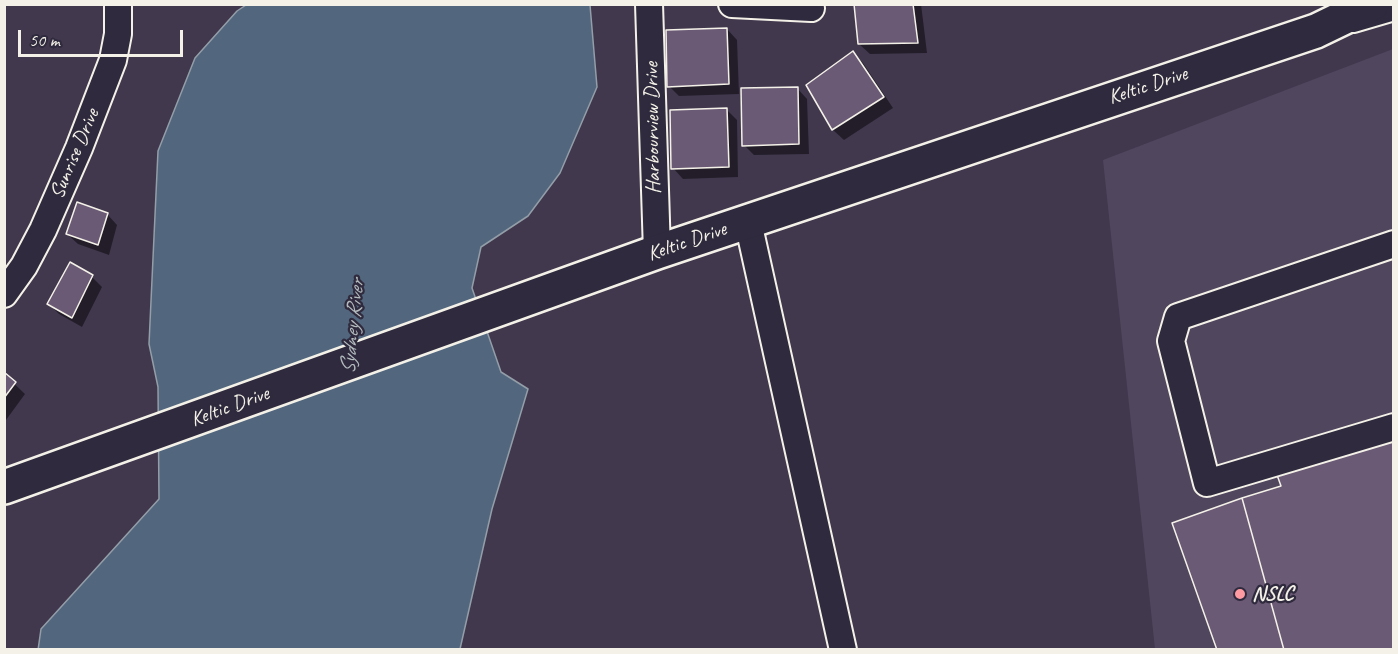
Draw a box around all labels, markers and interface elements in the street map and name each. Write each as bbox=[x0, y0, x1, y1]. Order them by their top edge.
scale bar bbox=[21, 18, 186, 56]
text: 50 m bbox=[29, 29, 60, 51]
street label: Keltic Drive bbox=[1105, 61, 1191, 111]
street label: Harbourview Drive bbox=[639, 62, 667, 194]
street label: Sunrise Drive bbox=[45, 105, 105, 203]
street label: Keltic Drive bbox=[644, 217, 730, 267]
water label: Sydney River bbox=[335, 278, 371, 376]
street label: Keltic Drive bbox=[187, 381, 273, 433]
place label: NSLC bbox=[1252, 581, 1293, 607]
marker: NSLC bbox=[1233, 587, 1247, 601]

